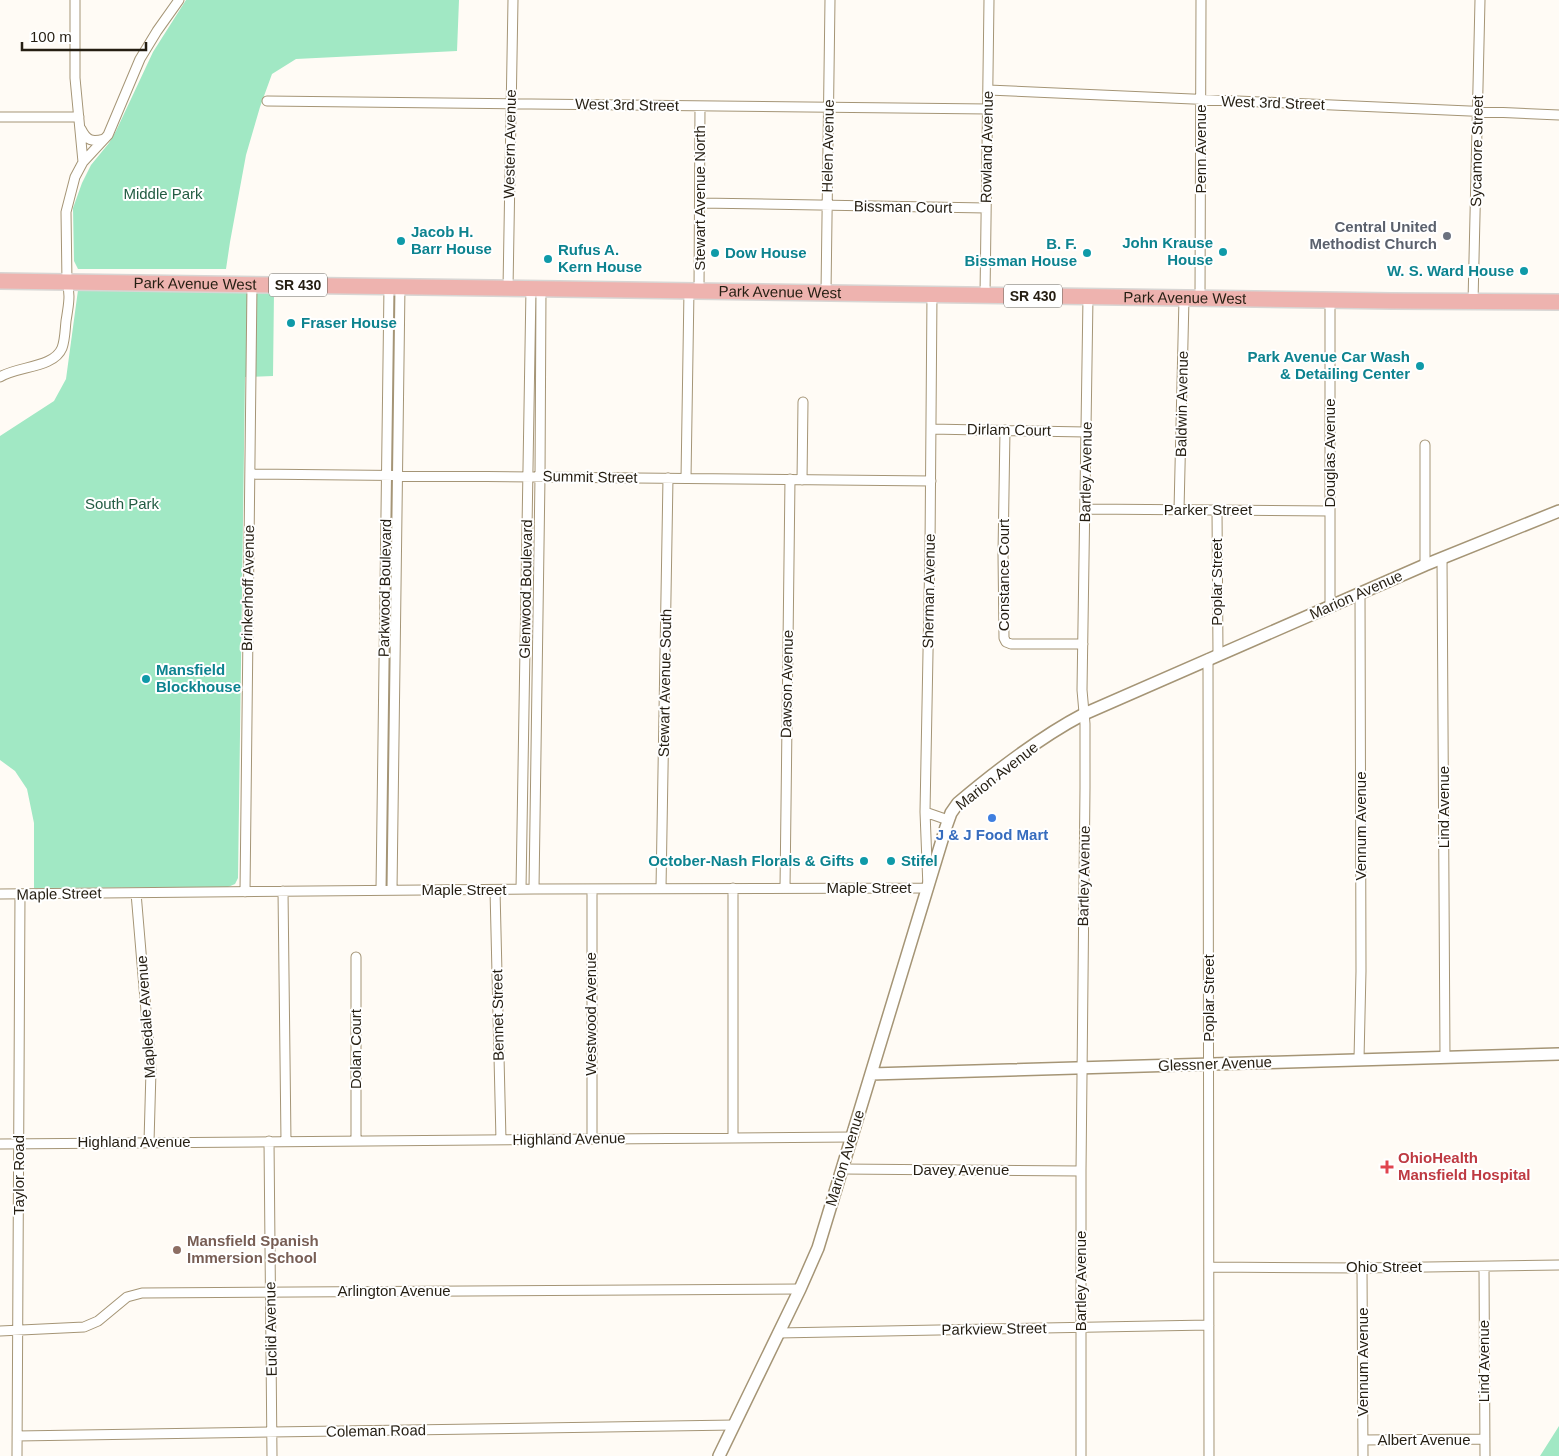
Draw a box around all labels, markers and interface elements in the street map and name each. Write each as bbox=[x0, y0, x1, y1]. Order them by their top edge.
scale bar bbox=[22, 20, 146, 52]
text: 100 m bbox=[30, 28, 72, 45]
street label: Western Avenue bbox=[500, 89, 519, 199]
street label: Rowland Avenue bbox=[977, 91, 996, 203]
street label: West 3rd Street bbox=[1221, 92, 1326, 113]
street label: Sycamore Street bbox=[1467, 94, 1486, 207]
street label: West 3rd Street bbox=[575, 95, 680, 114]
street label: Helen Avenue bbox=[818, 99, 837, 193]
street label: Penn Avenue bbox=[1192, 105, 1209, 193]
street label: Stewart Avenue North bbox=[691, 125, 708, 271]
park label: Middle Park bbox=[123, 185, 203, 202]
street label: Bissman Court bbox=[854, 197, 953, 216]
place label: Central United Methodist Church bbox=[1310, 218, 1437, 252]
place label: Jacob H. Barr House bbox=[411, 223, 492, 257]
marker: Central United Methodist Church bbox=[1441, 230, 1453, 242]
place label: John Krause House bbox=[1122, 234, 1213, 268]
marker: Jacob H. Barr House bbox=[395, 235, 407, 247]
place label: B. F. Bissman House bbox=[964, 235, 1077, 269]
place label: Rufus A. Kern House bbox=[558, 241, 642, 275]
place label: Dow House bbox=[725, 244, 807, 261]
marker: John Krause House bbox=[1217, 246, 1229, 258]
marker: Dow House bbox=[709, 247, 721, 259]
marker: B. F. Bissman House bbox=[1081, 247, 1093, 259]
marker: Rufus A. Kern House bbox=[542, 253, 554, 265]
place label: W. S. Ward House bbox=[1387, 262, 1514, 279]
marker: W. S. Ward House bbox=[1518, 265, 1530, 277]
street label: Park Avenue West bbox=[133, 274, 257, 293]
road number: SR 430 bbox=[269, 274, 327, 296]
street label: Park Avenue West bbox=[718, 282, 842, 301]
road number: SR 430 bbox=[1004, 284, 1062, 308]
street label: Park Avenue West bbox=[1123, 288, 1247, 307]
place label: Fraser House bbox=[301, 314, 397, 331]
marker: Fraser House bbox=[285, 317, 297, 329]
place label: Park Avenue Car Wash & Detailing Center bbox=[1247, 348, 1410, 382]
street label: Baldwin Avenue bbox=[1172, 351, 1191, 457]
marker: Park Avenue Car Wash & Detailing Center bbox=[1414, 360, 1426, 372]
street label: Douglas Avenue bbox=[1321, 399, 1338, 507]
street label: Dirlam Court bbox=[967, 420, 1052, 439]
street label: Bartley Avenue bbox=[1076, 422, 1095, 522]
street label: Summit Street bbox=[542, 467, 638, 486]
park label: South Park bbox=[85, 495, 160, 512]
street label: Parker Street bbox=[1164, 501, 1253, 518]
street label: Constance Court bbox=[995, 518, 1012, 631]
street label: Parkwood Boulevard bbox=[375, 519, 394, 657]
street label: Glenwood Boulevard bbox=[516, 519, 535, 659]
street label: Brinkerhoff Avenue bbox=[238, 525, 257, 651]
street label: Sherman Avenue bbox=[919, 533, 938, 649]
street label: Poplar Street bbox=[1208, 537, 1225, 626]
street label: Marion Avenue bbox=[1307, 566, 1405, 623]
street label: Stewart Avenue South bbox=[655, 609, 674, 757]
street label: Dawson Avenue bbox=[777, 630, 796, 738]
place label: Mansfield Blockhouse bbox=[156, 661, 241, 695]
marker: Mansfield Blockhouse bbox=[140, 673, 152, 685]
street label: Marion Avenue bbox=[952, 738, 1041, 813]
street label: Lind Avenue bbox=[1435, 766, 1452, 848]
street label: Vennum Avenue bbox=[1352, 772, 1369, 880]
marker: J & J Food Mart bbox=[986, 812, 998, 824]
place label: J & J Food Mart bbox=[936, 826, 1048, 843]
street label: Bartley Avenue bbox=[1074, 826, 1093, 926]
place label: October-Nash Florals & Gifts bbox=[648, 852, 854, 869]
place label: Stifel bbox=[901, 852, 938, 869]
marker: October-Nash Florals & Gifts bbox=[858, 855, 870, 867]
marker: Stifel bbox=[885, 855, 897, 867]
street label: Maple Street bbox=[826, 879, 912, 896]
street label: Maple Street bbox=[421, 881, 507, 898]
street label: Maple Street bbox=[16, 884, 102, 903]
street label: Westwood Avenue bbox=[582, 952, 599, 1076]
street label: Poplar Street bbox=[1200, 953, 1217, 1042]
street label: Mapledale Avenue bbox=[133, 955, 158, 1079]
street label: Bennet Street bbox=[488, 968, 507, 1061]
street label: Dolan Court bbox=[347, 1008, 364, 1089]
street label: Glessner Avenue bbox=[1158, 1053, 1272, 1074]
street label: Marion Avenue bbox=[822, 1108, 867, 1208]
street label: Highland Avenue bbox=[512, 1129, 626, 1148]
street label: Highland Avenue bbox=[77, 1133, 191, 1150]
street label: Taylor Road bbox=[10, 1135, 27, 1215]
place label: OhioHealth Mansfield Hospital bbox=[1398, 1149, 1531, 1183]
marker: OhioHealth Mansfield Hospital bbox=[1380, 1160, 1394, 1174]
street label: Davey Avenue bbox=[913, 1161, 1009, 1178]
street label: Bartley Avenue bbox=[1072, 1231, 1089, 1331]
place label: Mansfield Spanish Immersion School bbox=[187, 1232, 319, 1266]
marker: Mansfield Spanish Immersion School bbox=[171, 1244, 183, 1256]
street label: Ohio Street bbox=[1346, 1258, 1423, 1275]
street label: Euclid Avenue bbox=[261, 1281, 280, 1377]
street label: Arlington Avenue bbox=[337, 1282, 451, 1299]
street label: Vennum Avenue bbox=[1354, 1308, 1371, 1416]
street label: Parkview Street bbox=[941, 1319, 1047, 1338]
street label: Lind Avenue bbox=[1475, 1320, 1492, 1402]
street label: Coleman Road bbox=[326, 1421, 426, 1440]
street label: Albert Avenue bbox=[1377, 1431, 1471, 1448]

